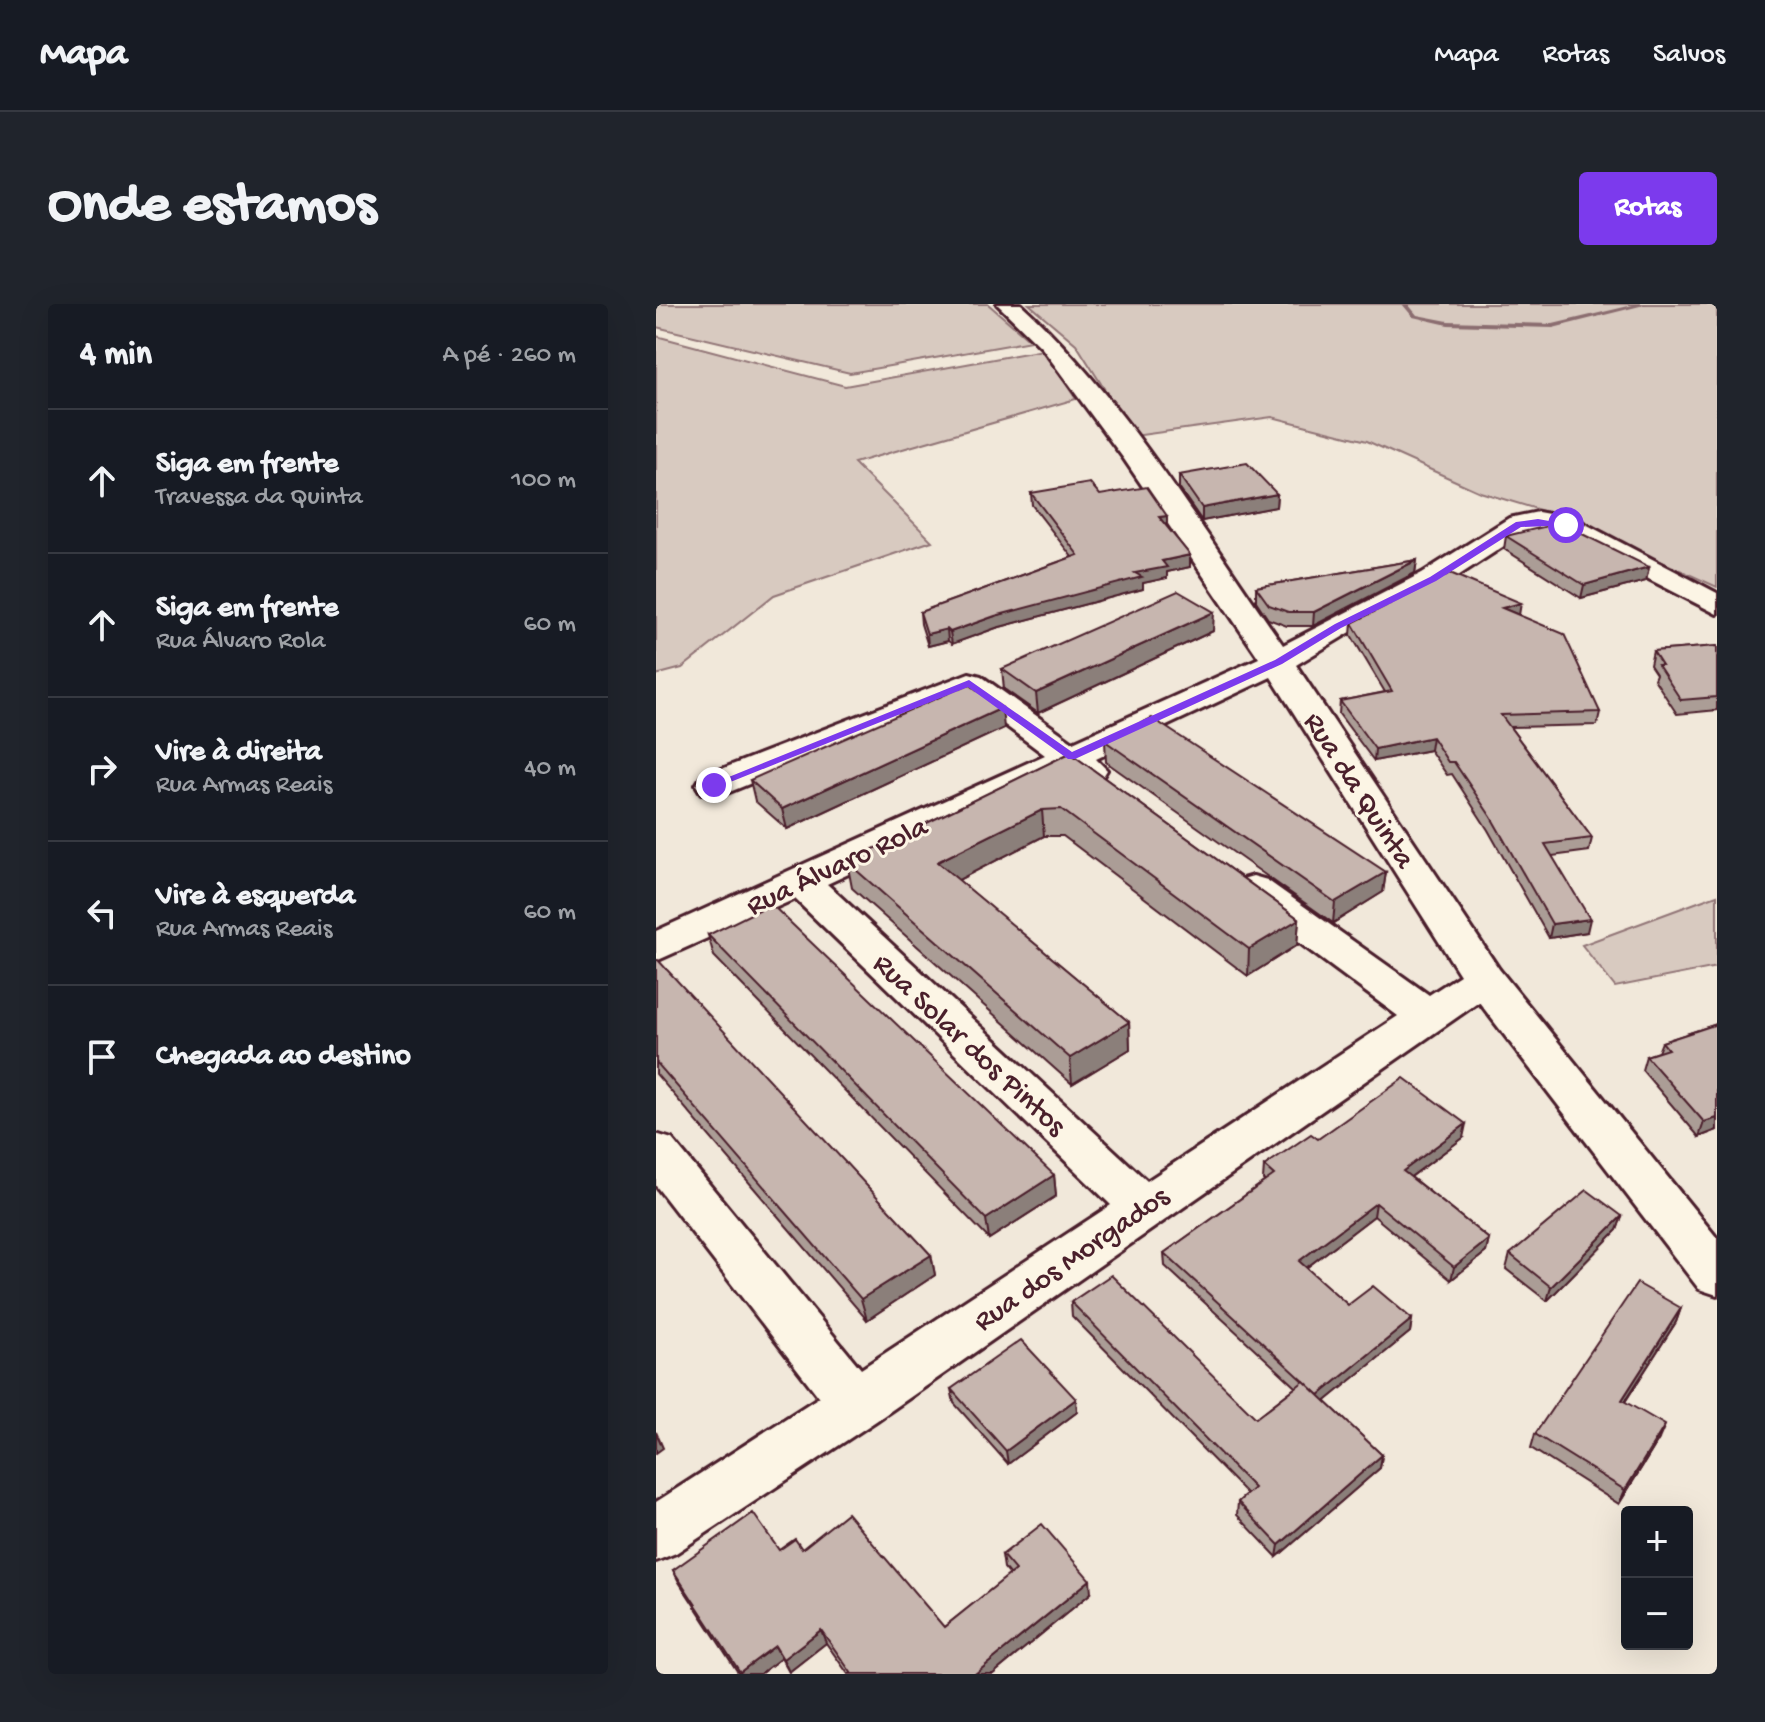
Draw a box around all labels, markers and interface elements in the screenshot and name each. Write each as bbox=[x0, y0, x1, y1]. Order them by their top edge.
text: Mapa bbox=[40, 33, 127, 77]
text: Mapa bbox=[1434, 39, 1499, 72]
text: Rotas bbox=[1543, 39, 1609, 72]
text: Salvos bbox=[1653, 39, 1725, 72]
button: Rotas bbox=[1579, 172, 1717, 245]
text: Onde estamos bbox=[48, 175, 376, 241]
text: 4 min bbox=[80, 336, 152, 376]
text: A pé · 260 m bbox=[443, 341, 576, 372]
text: Siga em frente bbox=[156, 448, 338, 483]
icon: ahead bbox=[80, 459, 124, 503]
text: 100 m bbox=[511, 466, 576, 497]
text: Travessa da Quinta bbox=[156, 483, 363, 514]
route start bbox=[1548, 507, 1584, 543]
text: Siga em frente bbox=[156, 592, 338, 627]
icon: ahead bbox=[80, 603, 124, 647]
text: 60 m bbox=[523, 610, 576, 641]
text: Rua Álvaro Rola bbox=[156, 627, 326, 658]
street label: Rua da Quinta bbox=[1294, 707, 1421, 877]
text: Vire à direita bbox=[156, 736, 322, 771]
icon: right bbox=[80, 747, 124, 791]
text: 40 m bbox=[524, 754, 576, 785]
route end bbox=[696, 767, 732, 803]
text: Rua Armas Reais bbox=[156, 771, 332, 802]
street label: Rua Álvaro Rola bbox=[741, 809, 935, 925]
text: Vire à esquerda bbox=[156, 880, 355, 915]
icon: left bbox=[80, 891, 124, 935]
text: 60 m bbox=[523, 898, 576, 929]
text: Rua Armas Reais bbox=[156, 915, 332, 946]
street label: Rua Solar dos Pintos bbox=[864, 948, 1073, 1146]
icon: arrive bbox=[80, 1035, 124, 1079]
text: Chegada ao destino bbox=[156, 1040, 411, 1075]
street label: Rua dos Morgados bbox=[968, 1180, 1178, 1341]
map controls bbox=[1621, 1506, 1693, 1650]
button: + bbox=[1621, 1506, 1693, 1578]
button: − bbox=[1621, 1578, 1693, 1650]

